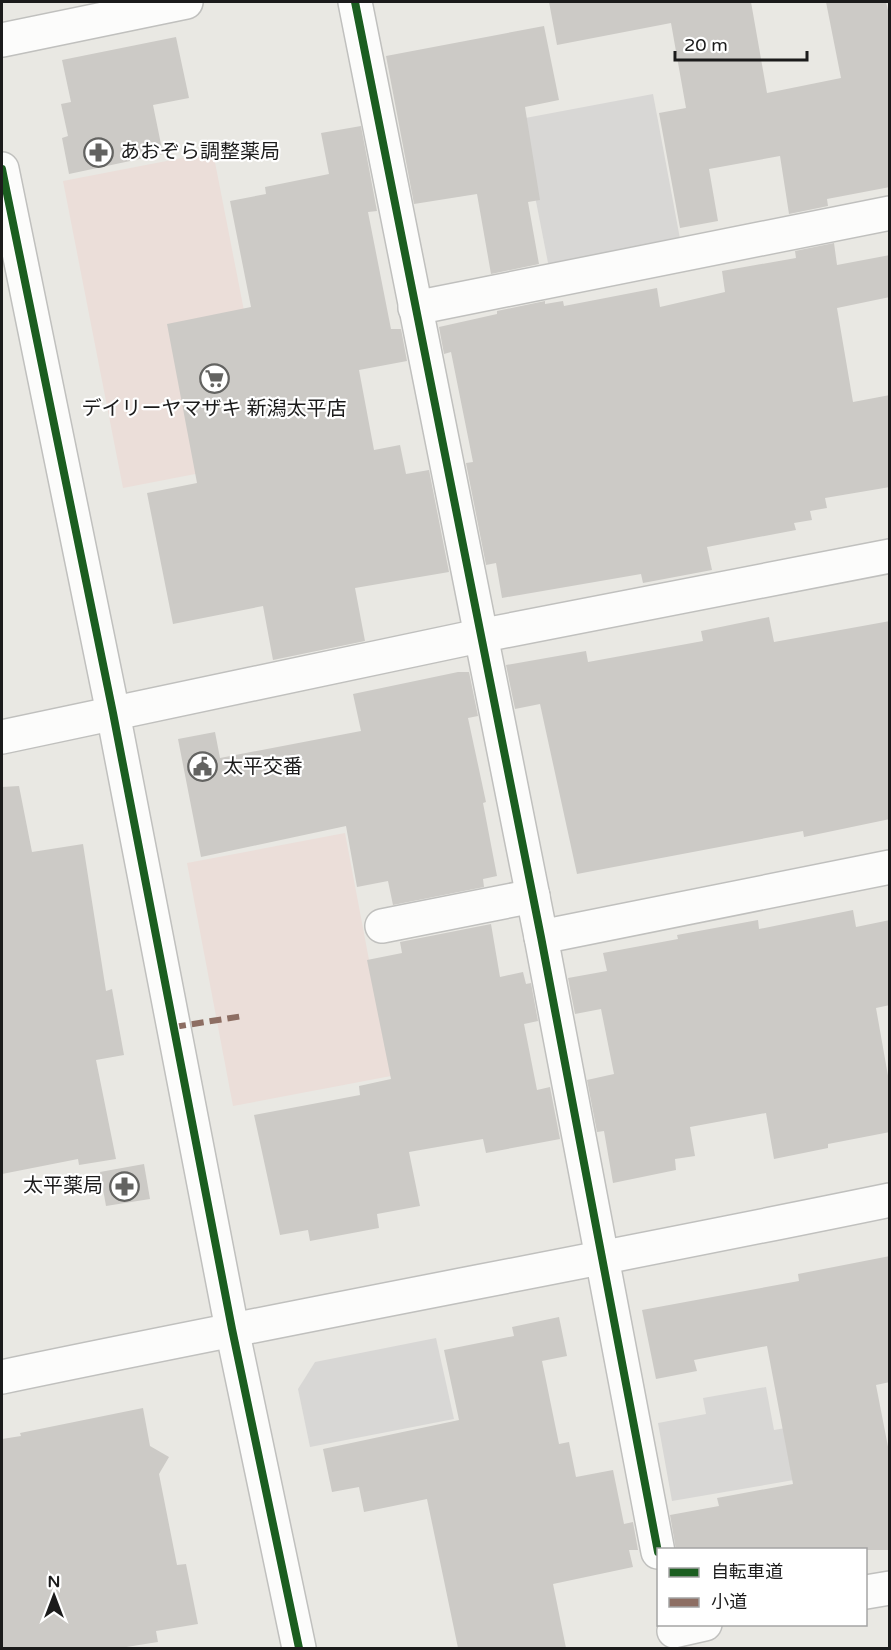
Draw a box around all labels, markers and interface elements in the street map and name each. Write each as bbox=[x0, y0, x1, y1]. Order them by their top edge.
scale bar bbox=[675, 24, 807, 62]
text: 20 m bbox=[684, 34, 728, 56]
pharmacy icon: あおぞら調整薬局 bbox=[83, 136, 115, 168]
place label: あおぞら調整薬局 bbox=[120, 140, 280, 164]
supermarket icon: デイリーヤマザキ 新潟太平店 bbox=[198, 363, 230, 395]
place label: デイリーヤマザキ 新潟太平店 bbox=[81, 397, 347, 421]
public building icon: 太平交番 bbox=[186, 751, 218, 783]
place label: 太平交番 bbox=[223, 755, 303, 779]
pharmacy icon: 太平薬局 bbox=[108, 1170, 140, 1202]
place label: 太平薬局 bbox=[23, 1174, 103, 1198]
legend bbox=[657, 1548, 867, 1626]
text: 自転車道 bbox=[711, 1561, 783, 1583]
north arrow bbox=[24, 1566, 84, 1626]
text: N bbox=[48, 1572, 60, 1592]
text: 小道 bbox=[711, 1591, 747, 1613]

